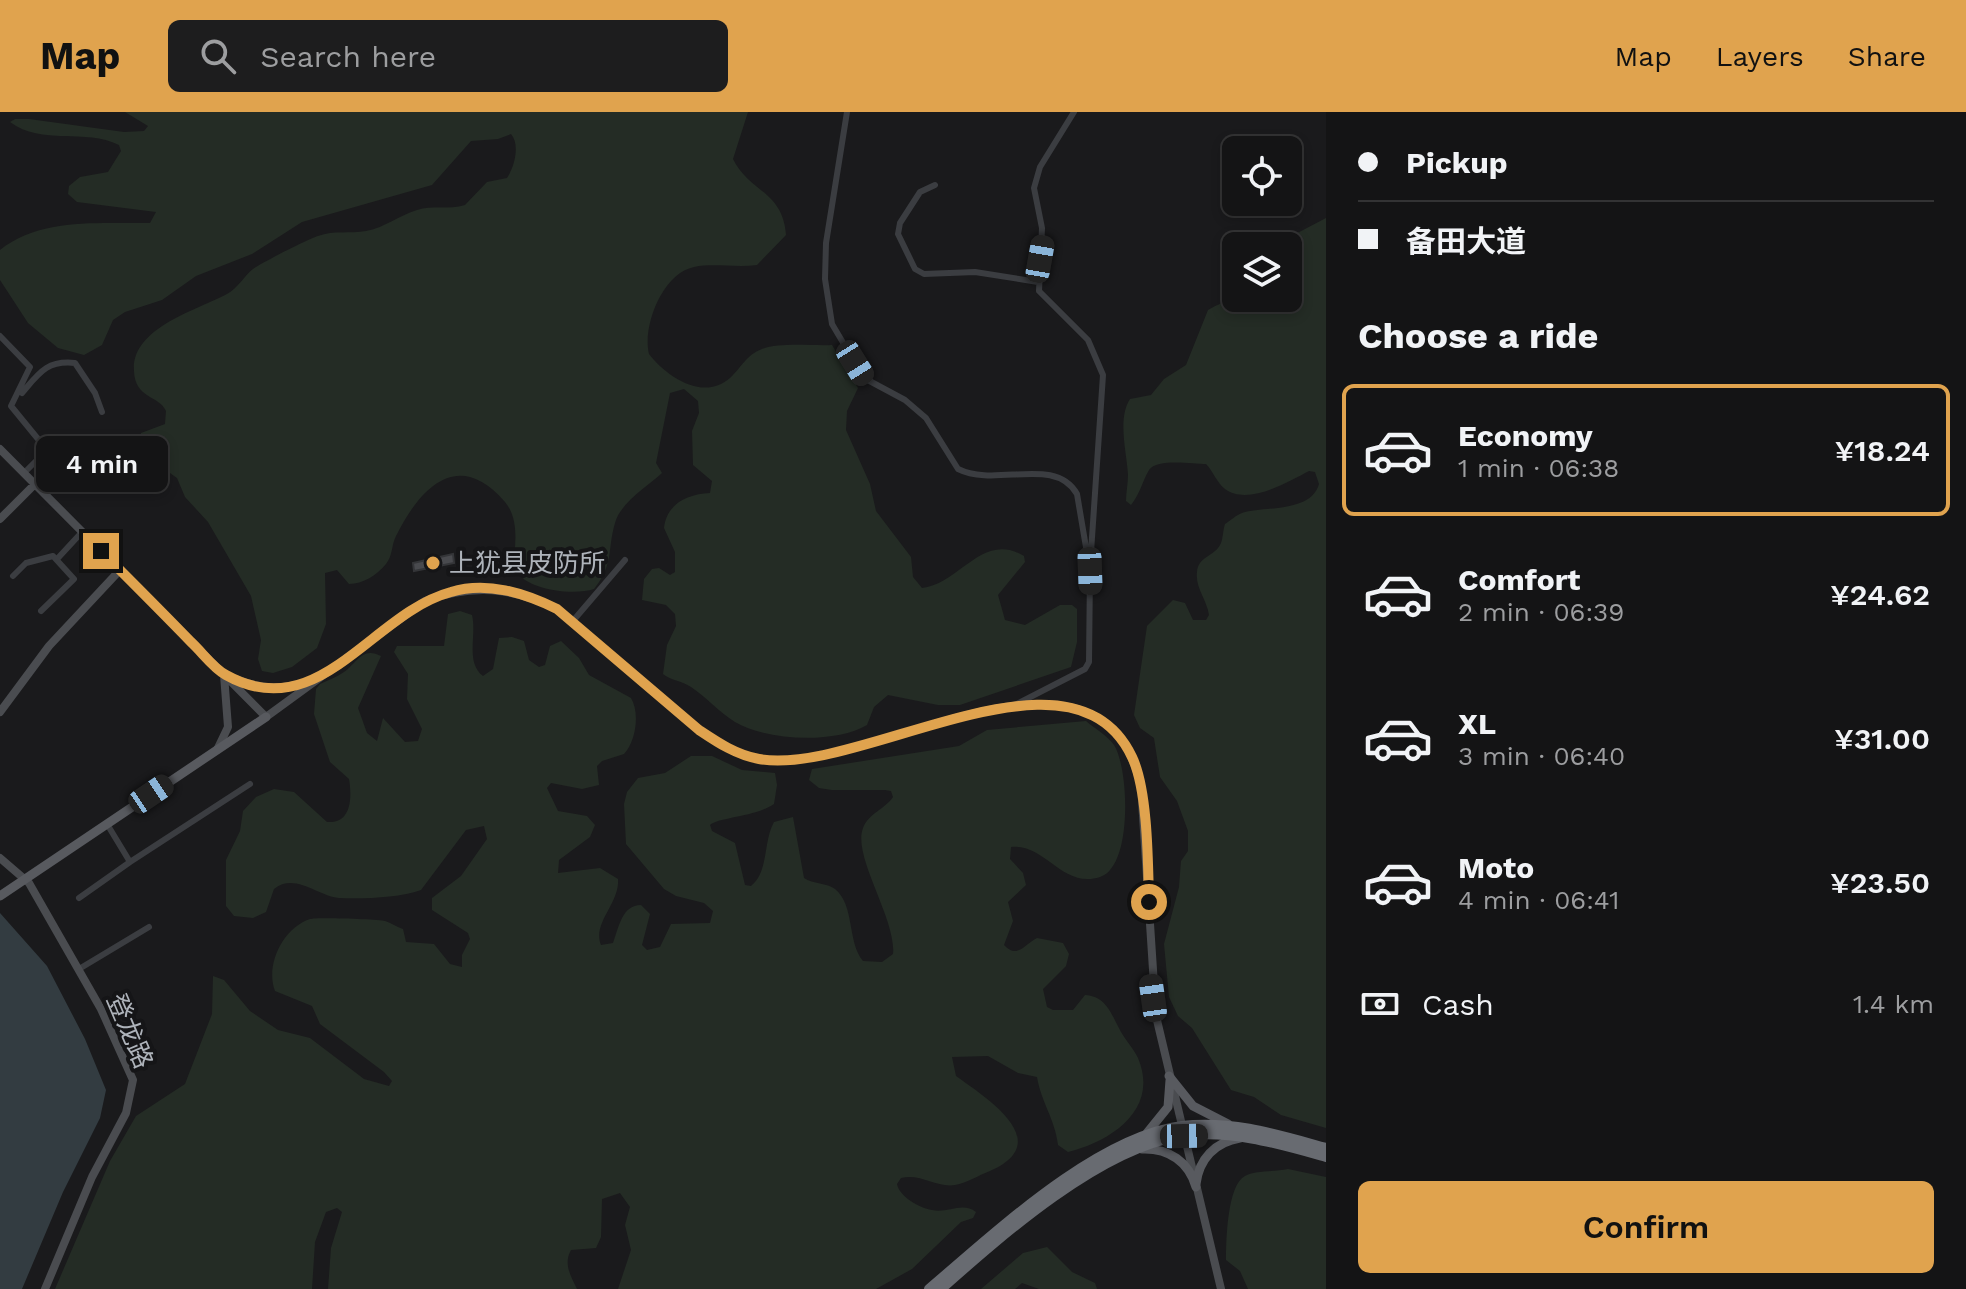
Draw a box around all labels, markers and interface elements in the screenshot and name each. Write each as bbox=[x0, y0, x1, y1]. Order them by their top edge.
search box bbox=[168, 20, 728, 92]
text: Map bbox=[40, 34, 120, 78]
icon: search bbox=[196, 34, 240, 78]
text: Search here bbox=[260, 39, 436, 74]
text: Map bbox=[1615, 40, 1672, 73]
text: Layers bbox=[1716, 40, 1804, 73]
text: Share bbox=[1848, 40, 1926, 73]
map controls bbox=[1222, 136, 1302, 312]
button: locate bbox=[1222, 136, 1302, 216]
text: Pickup bbox=[1406, 145, 1508, 180]
text: 备田大道 bbox=[1406, 224, 1526, 259]
button: layers bbox=[1222, 232, 1302, 312]
car bbox=[1024, 233, 1056, 285]
text: Choose a ride bbox=[1358, 315, 1598, 357]
car bbox=[832, 336, 878, 390]
icon: car bbox=[1362, 414, 1434, 486]
text: Economy bbox=[1458, 418, 1593, 453]
text: ¥18.24 bbox=[1835, 433, 1930, 468]
callout: 4 min bbox=[35, 435, 167, 491]
text: 4 min bbox=[66, 449, 138, 479]
text: 1 min · 06:38 bbox=[1458, 453, 1619, 483]
route end bbox=[83, 533, 119, 569]
car bbox=[1077, 547, 1103, 595]
place label: 上犹县皮防所 bbox=[449, 548, 605, 578]
marker: 上犹县皮防所 bbox=[424, 554, 442, 572]
icon: car bbox=[1362, 558, 1434, 630]
text: Comfort bbox=[1458, 562, 1580, 597]
text: ¥24.62 bbox=[1830, 577, 1930, 612]
text: 2 min · 06:39 bbox=[1458, 597, 1624, 627]
icon: car bbox=[1362, 702, 1434, 774]
text: XL bbox=[1458, 706, 1496, 741]
text: ¥31.00 bbox=[1834, 721, 1930, 756]
text: 3 min · 06:40 bbox=[1458, 741, 1625, 771]
car bbox=[124, 771, 178, 817]
icon: car bbox=[1362, 846, 1434, 918]
text: Moto bbox=[1458, 850, 1534, 885]
text: ¥23.50 bbox=[1830, 865, 1930, 900]
route start bbox=[1131, 884, 1167, 920]
text: 4 min · 06:41 bbox=[1458, 885, 1619, 915]
car bbox=[1138, 973, 1168, 1023]
icon: cash bbox=[1358, 982, 1402, 1026]
text: Cash bbox=[1422, 987, 1494, 1022]
street label: 登龙路 bbox=[101, 989, 159, 1073]
text: 1.4 km bbox=[1853, 989, 1934, 1019]
car bbox=[1160, 1124, 1208, 1148]
button: Confirm bbox=[1358, 1181, 1934, 1273]

